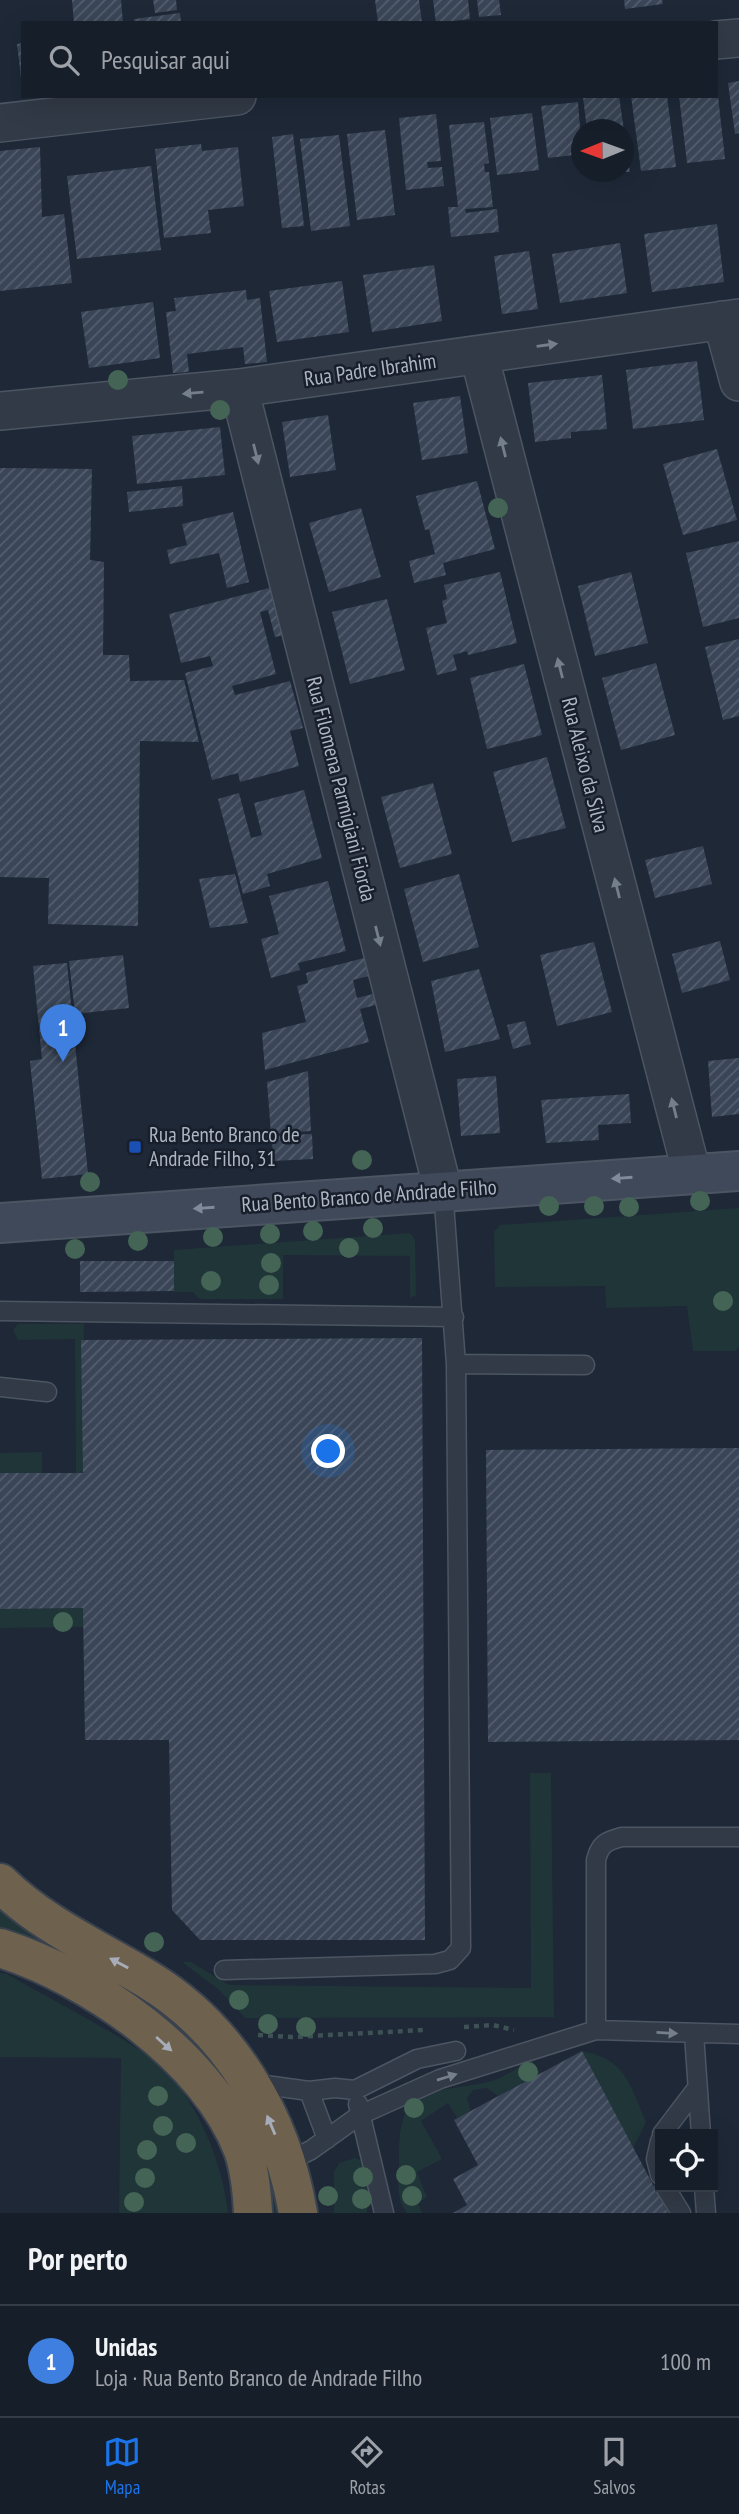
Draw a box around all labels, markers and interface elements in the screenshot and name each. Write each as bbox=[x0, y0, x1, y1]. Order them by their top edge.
search box bbox=[21, 21, 718, 98]
icon: search bbox=[45, 41, 83, 79]
text: Pesquisar aqui bbox=[101, 43, 230, 76]
north arrow bbox=[571, 119, 634, 182]
one-way arrow bbox=[536, 339, 558, 350]
street label: Rua Padre Ibrahim bbox=[302, 347, 438, 392]
one-way arrow bbox=[182, 388, 204, 399]
one-way arrow bbox=[497, 436, 508, 458]
one-way arrow bbox=[251, 444, 262, 466]
one-way arrow bbox=[554, 656, 565, 678]
street label: Rua Filomena Parmigiani Fiorda bbox=[300, 674, 382, 904]
street label: Rua Aleixo da Silva bbox=[556, 695, 615, 835]
one-way arrow bbox=[611, 877, 622, 899]
one-way arrow bbox=[373, 925, 384, 947]
pin: 1 bbox=[40, 1004, 86, 1062]
one-way arrow bbox=[668, 1097, 679, 1119]
place label: Rua Bento Branco de Andrade Filho, 31 bbox=[149, 1121, 300, 1172]
marker: Rua Bento Branco de Andrade Filho, 31 bbox=[127, 1139, 143, 1155]
street label: Rua Bento Branco de Andrade Filho bbox=[241, 1173, 497, 1218]
one-way arrow bbox=[611, 1173, 633, 1184]
one-way arrow bbox=[192, 1203, 214, 1214]
your location bbox=[311, 1434, 345, 1468]
one-way arrow bbox=[109, 1958, 129, 1969]
one-way arrow bbox=[656, 2028, 678, 2039]
one-way arrow bbox=[155, 2035, 172, 2051]
one-way arrow bbox=[436, 2072, 457, 2082]
one-way arrow bbox=[265, 2115, 277, 2135]
map controls bbox=[655, 2129, 718, 2192]
button: locate bbox=[655, 2129, 718, 2192]
text: Por perto bbox=[28, 2239, 128, 2278]
text: Unidas bbox=[95, 2330, 157, 2363]
text: 1 bbox=[46, 2347, 57, 2376]
text: 100 m bbox=[660, 2347, 711, 2376]
text: Loja · Rua Bento Branco de Andrade Filho bbox=[95, 2363, 422, 2392]
tab: Mapa bbox=[103, 2433, 141, 2499]
tab: Rotas bbox=[348, 2433, 386, 2499]
tab: Salvos bbox=[593, 2433, 636, 2499]

